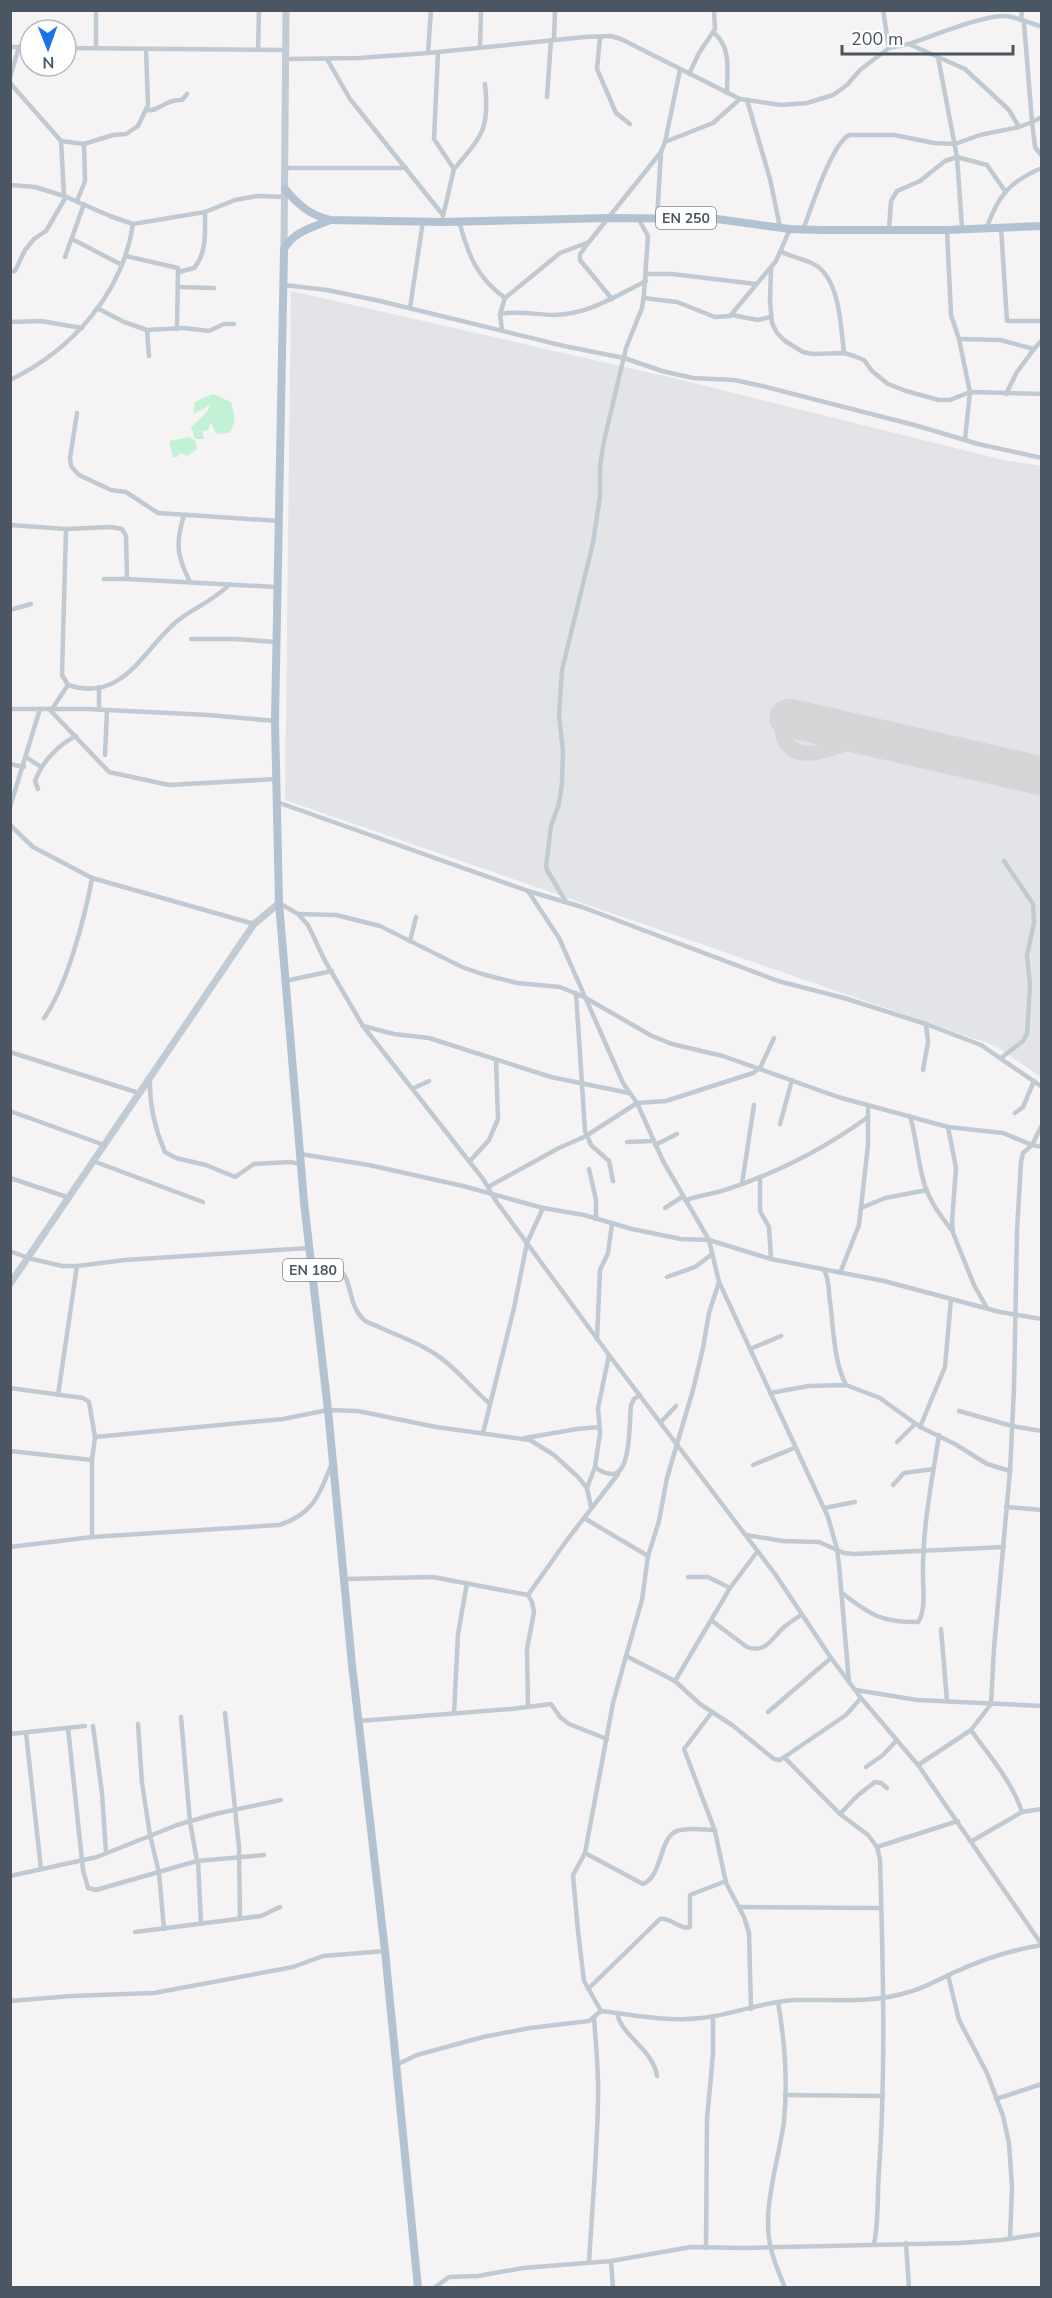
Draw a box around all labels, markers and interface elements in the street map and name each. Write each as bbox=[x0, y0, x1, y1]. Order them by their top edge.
north arrow bbox=[18, 18, 78, 78]
scale bar bbox=[842, 18, 1013, 56]
text: 200 m bbox=[851, 27, 903, 51]
text: N bbox=[42, 51, 54, 73]
road number: EN 250 bbox=[656, 207, 716, 229]
road number: EN 180 bbox=[283, 1259, 343, 1281]

